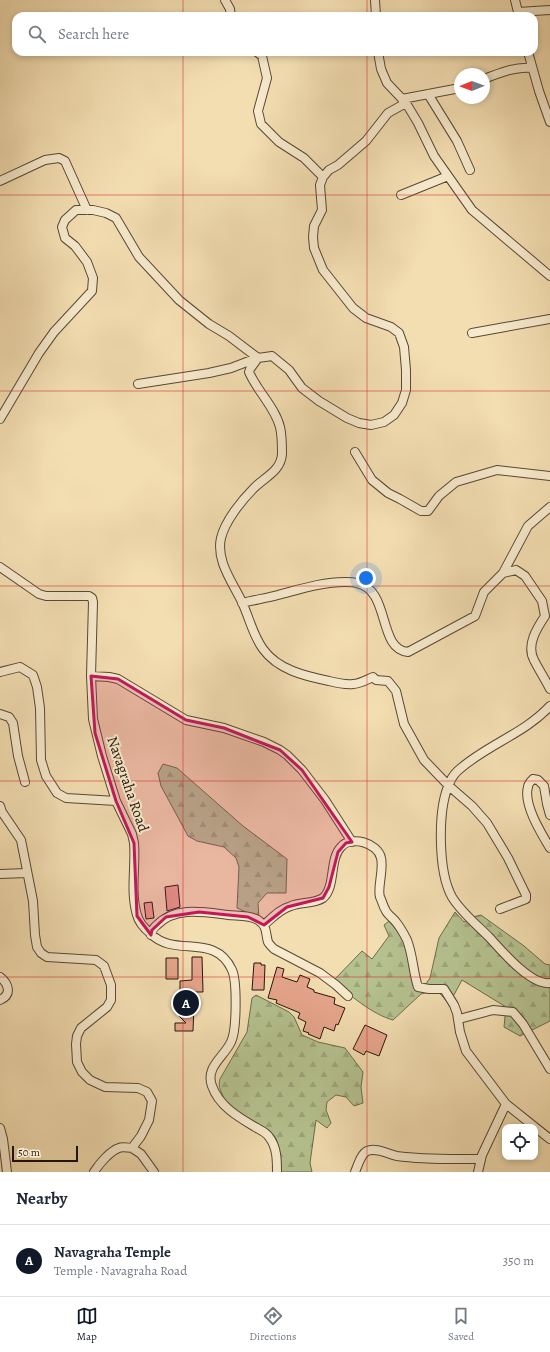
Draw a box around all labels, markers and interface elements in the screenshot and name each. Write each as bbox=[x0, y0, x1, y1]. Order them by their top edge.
search box bbox=[12, 12, 538, 56]
icon: search bbox=[26, 23, 48, 45]
text: Search here bbox=[58, 24, 129, 44]
north arrow bbox=[454, 68, 490, 104]
your location bbox=[356, 568, 376, 588]
street label: Navagraha Road bbox=[102, 734, 154, 835]
pin: A bbox=[173, 988, 199, 1018]
map controls bbox=[502, 1124, 538, 1160]
button: locate bbox=[502, 1124, 538, 1160]
scale bar bbox=[12, 1144, 78, 1163]
text: 50 m bbox=[18, 1145, 40, 1160]
text: Nearby bbox=[16, 1187, 67, 1210]
text: Navagraha Temple bbox=[54, 1242, 171, 1262]
text: A bbox=[25, 1252, 33, 1269]
text: 350 m bbox=[503, 1252, 534, 1269]
text: Temple · Navagraha Road bbox=[54, 1262, 187, 1279]
tab: Map bbox=[76, 1305, 98, 1344]
tab: Directions bbox=[249, 1305, 297, 1344]
tab: Saved bbox=[448, 1305, 474, 1344]

